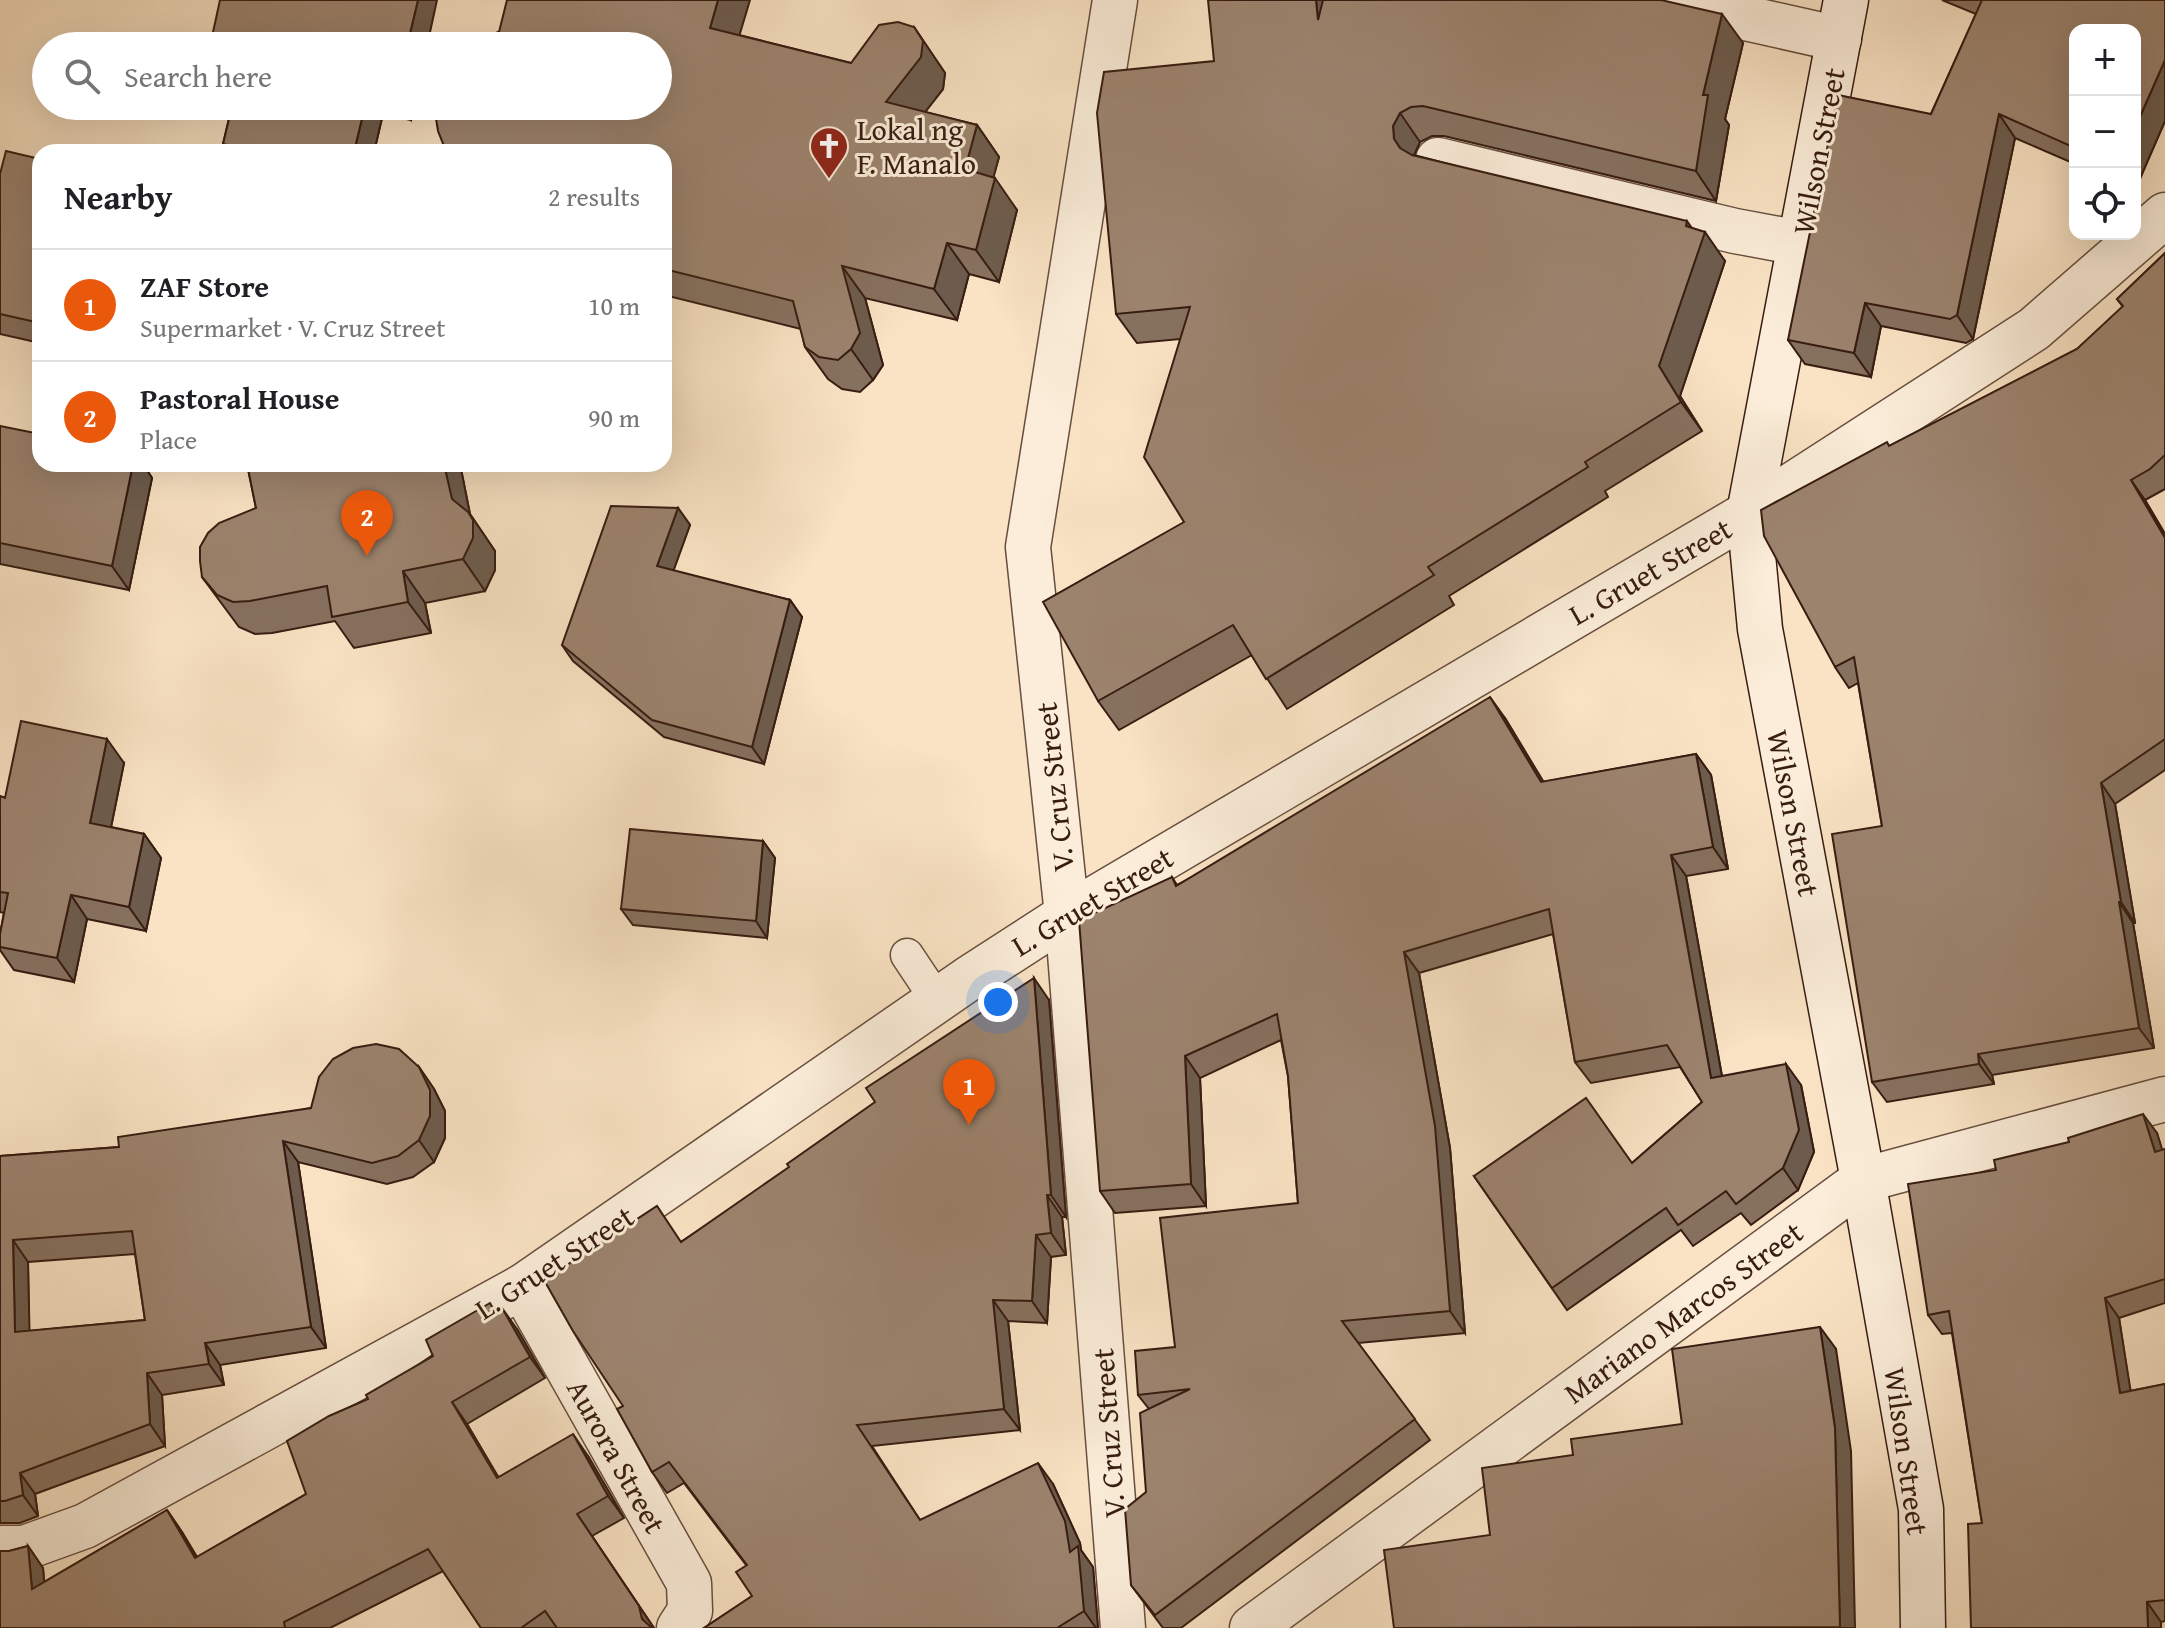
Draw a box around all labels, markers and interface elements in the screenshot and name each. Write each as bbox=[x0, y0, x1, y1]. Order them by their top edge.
map controls bbox=[2069, 24, 2141, 240]
button: + bbox=[2069, 24, 2141, 96]
search box bbox=[32, 32, 672, 120]
icon: search bbox=[60, 54, 104, 98]
text: Search here bbox=[124, 54, 272, 98]
street label: Wilson Street bbox=[1780, 64, 1856, 238]
button: − bbox=[2069, 96, 2141, 168]
place label: Lokal ng F. Manalo bbox=[857, 107, 976, 185]
church icon: Lokal ng F. Manalo bbox=[808, 125, 850, 180]
button: locate bbox=[2069, 168, 2141, 240]
text: Nearby bbox=[64, 172, 173, 221]
text: 2 results bbox=[548, 177, 640, 216]
text: ZAF Store bbox=[140, 264, 269, 308]
text: 1 bbox=[83, 286, 97, 325]
text: 10 m bbox=[588, 286, 640, 325]
text: Supermarket · V. Cruz Street bbox=[140, 308, 445, 347]
text: Pastoral House bbox=[140, 376, 339, 420]
text: 2 bbox=[83, 398, 97, 437]
text: 90 m bbox=[588, 398, 640, 437]
text: Place bbox=[140, 420, 197, 459]
pin: 2 bbox=[341, 490, 393, 556]
street label: L. Gruet Street bbox=[1560, 506, 1740, 636]
street label: V. Cruz Street bbox=[1023, 700, 1085, 874]
street label: Wilson Street bbox=[1756, 726, 1832, 900]
street label: L. Gruet Street bbox=[1003, 835, 1182, 967]
your location bbox=[978, 982, 1018, 1022]
pin: 1 bbox=[943, 1059, 995, 1125]
street label: L. Gruet Street bbox=[466, 1194, 643, 1330]
street label: Mariano Marcos Street bbox=[1554, 1210, 1812, 1414]
street label: V. Cruz Street bbox=[1080, 1346, 1136, 1519]
street label: Wilson Street bbox=[1873, 1364, 1941, 1538]
street label: Aurora Street bbox=[556, 1371, 678, 1542]

